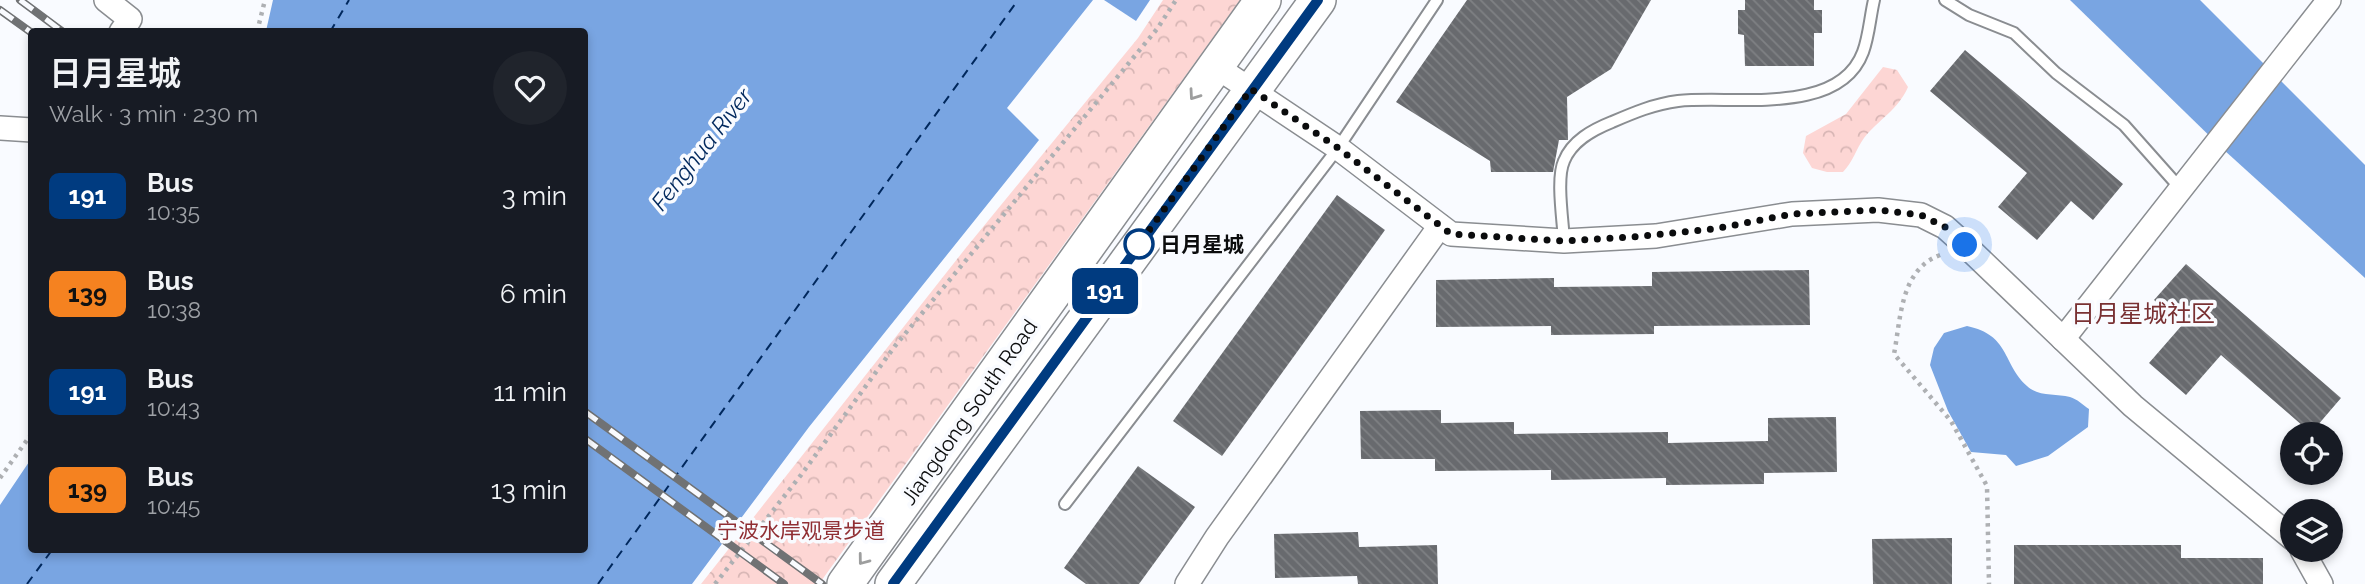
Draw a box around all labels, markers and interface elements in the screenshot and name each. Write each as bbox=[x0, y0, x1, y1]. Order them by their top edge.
button: heart bbox=[493, 51, 567, 125]
text: 日月星城 bbox=[49, 54, 181, 93]
water label: Fenghua Rıver bbox=[645, 82, 758, 215]
one-way arrow bbox=[1190, 87, 1202, 100]
text: Walk · 3 min · 230 m bbox=[49, 100, 258, 127]
text: Bus bbox=[147, 168, 194, 198]
text: 191 bbox=[69, 181, 106, 210]
text: 3 min bbox=[502, 181, 567, 211]
text: 10:35 bbox=[147, 198, 200, 225]
your location bbox=[1947, 227, 1982, 262]
marker: 日月星城 bbox=[1124, 229, 1154, 259]
place label: 日月星城 bbox=[1160, 232, 1244, 257]
text: Bus bbox=[147, 266, 194, 296]
line badge: 191 bbox=[1065, 268, 1145, 314]
text: 191 bbox=[1086, 276, 1124, 305]
text: 139 bbox=[68, 279, 107, 308]
text: 6 min bbox=[500, 279, 567, 309]
text: 10:38 bbox=[147, 296, 201, 323]
district label: 日月星城社区 bbox=[2071, 299, 2215, 328]
street label: Jiangdong South Road bbox=[896, 315, 1042, 509]
text: Bus bbox=[147, 364, 194, 394]
text: 191 bbox=[69, 377, 106, 406]
text: 11 min bbox=[493, 377, 567, 407]
text: 10:43 bbox=[147, 394, 200, 421]
map controls bbox=[2280, 422, 2343, 562]
button: locate bbox=[2280, 422, 2343, 485]
text: Bus bbox=[147, 462, 194, 492]
text: 139 bbox=[68, 475, 107, 504]
text: 13 min bbox=[491, 475, 567, 505]
text: 10:45 bbox=[147, 492, 200, 519]
button: layers bbox=[2280, 499, 2343, 562]
park label: 宁波水岸观景步道 bbox=[717, 518, 885, 543]
one-way arrow bbox=[859, 552, 871, 565]

